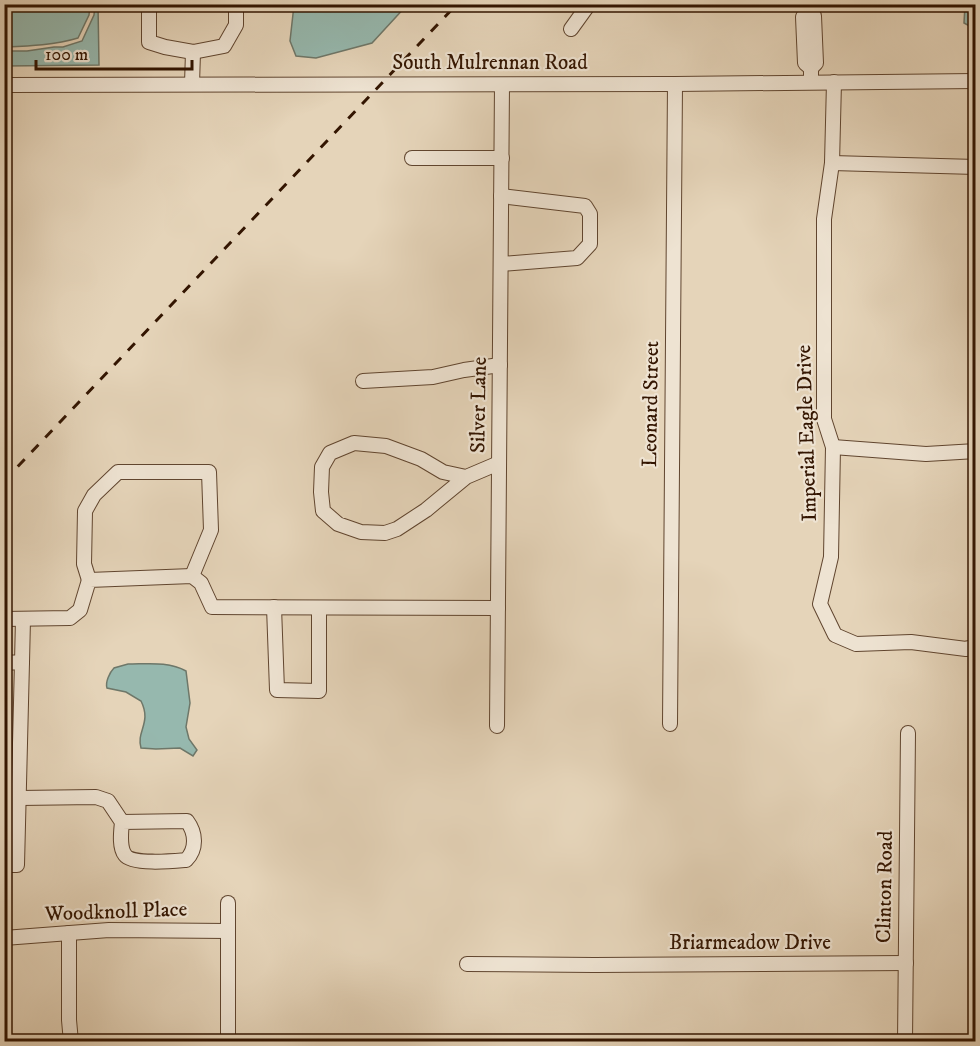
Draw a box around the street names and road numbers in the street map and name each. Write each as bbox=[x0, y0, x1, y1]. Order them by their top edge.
street label: South Mulrennan Road bbox=[392, 50, 588, 76]
street label: Leonard Street bbox=[637, 340, 665, 467]
street label: Imperial Eagle Drive bbox=[791, 344, 823, 522]
street label: Silver Lane bbox=[465, 356, 493, 453]
street label: Clinton Road bbox=[871, 830, 899, 943]
street label: Woodknoll Place bbox=[43, 897, 188, 928]
street label: Briarmeadow Drive bbox=[669, 930, 831, 956]

